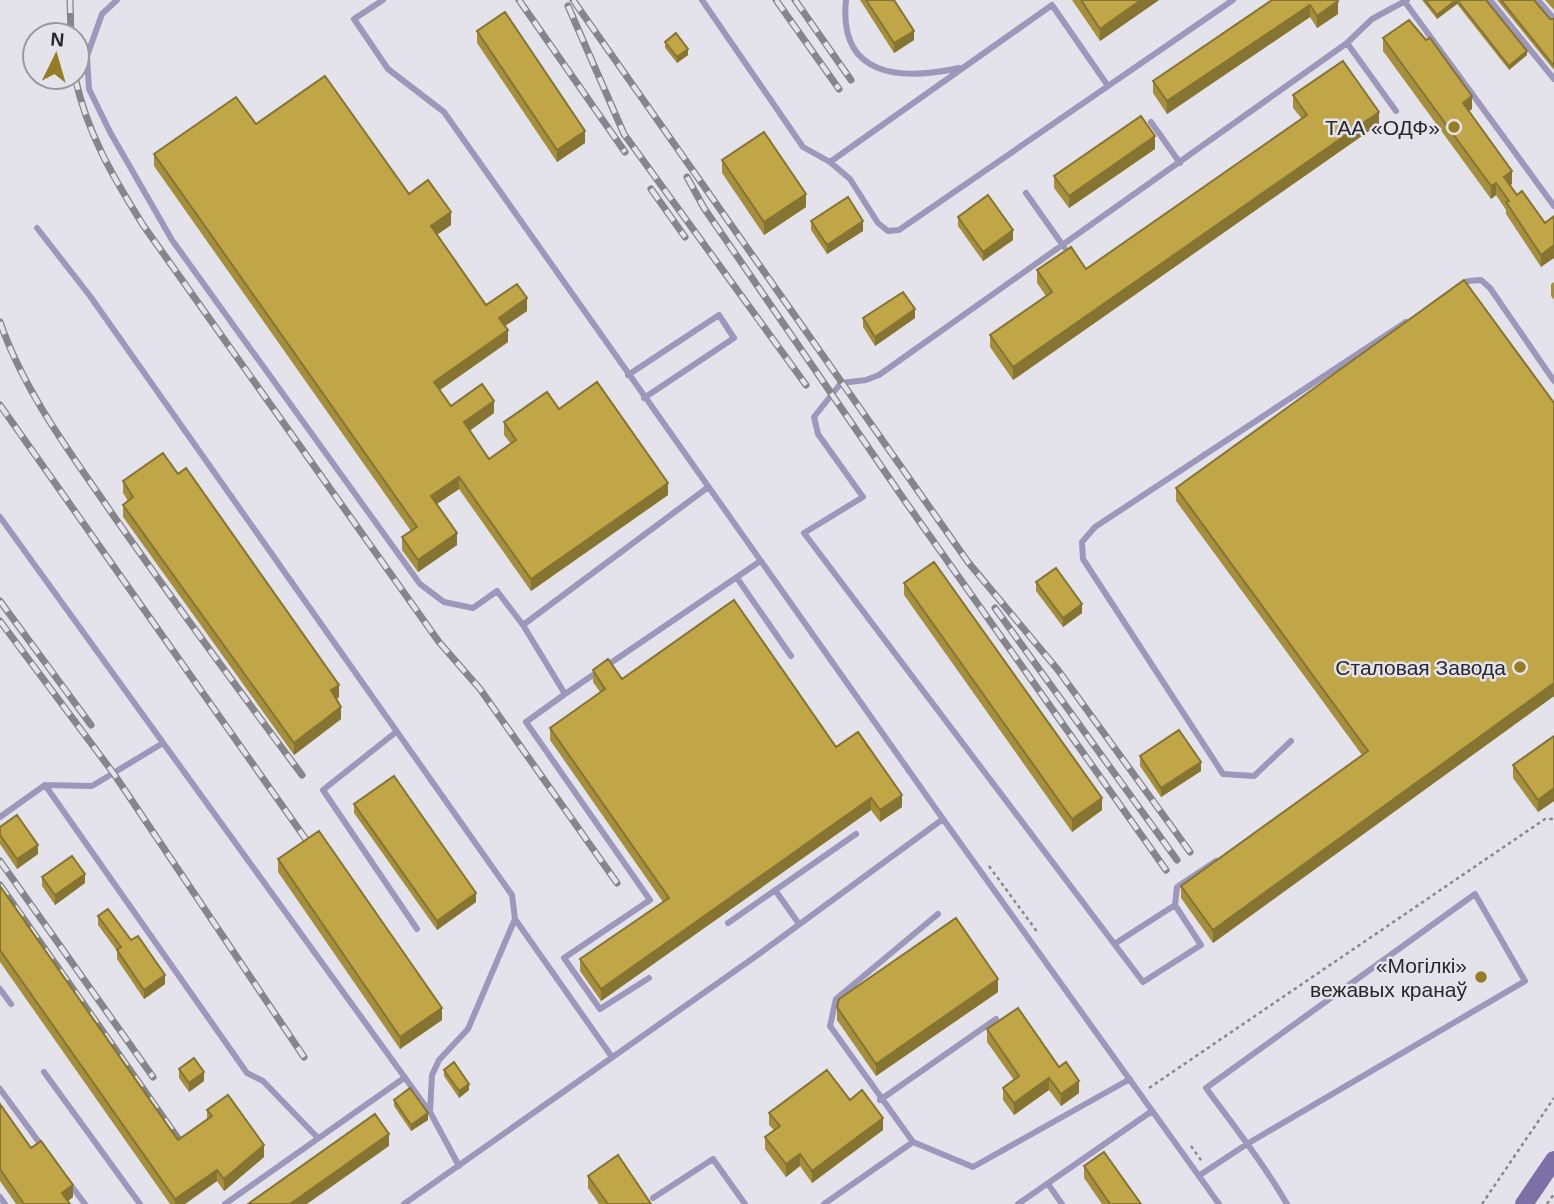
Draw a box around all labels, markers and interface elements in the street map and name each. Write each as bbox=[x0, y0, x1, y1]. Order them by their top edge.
north arrow bbox=[21, 21, 91, 91]
text: N bbox=[50, 29, 65, 51]
place label: ТАА «ОДФ» bbox=[1325, 116, 1440, 139]
marker: ТАА «ОДФ» bbox=[1446, 119, 1462, 135]
place label: Сталовая Завода bbox=[1335, 656, 1506, 679]
marker: Сталовая Завода bbox=[1512, 659, 1528, 675]
place label: «Могілкі» вежавых кранаў bbox=[1310, 954, 1467, 1001]
marker: «Могілкі» вежавых кранаў bbox=[1473, 969, 1489, 985]

